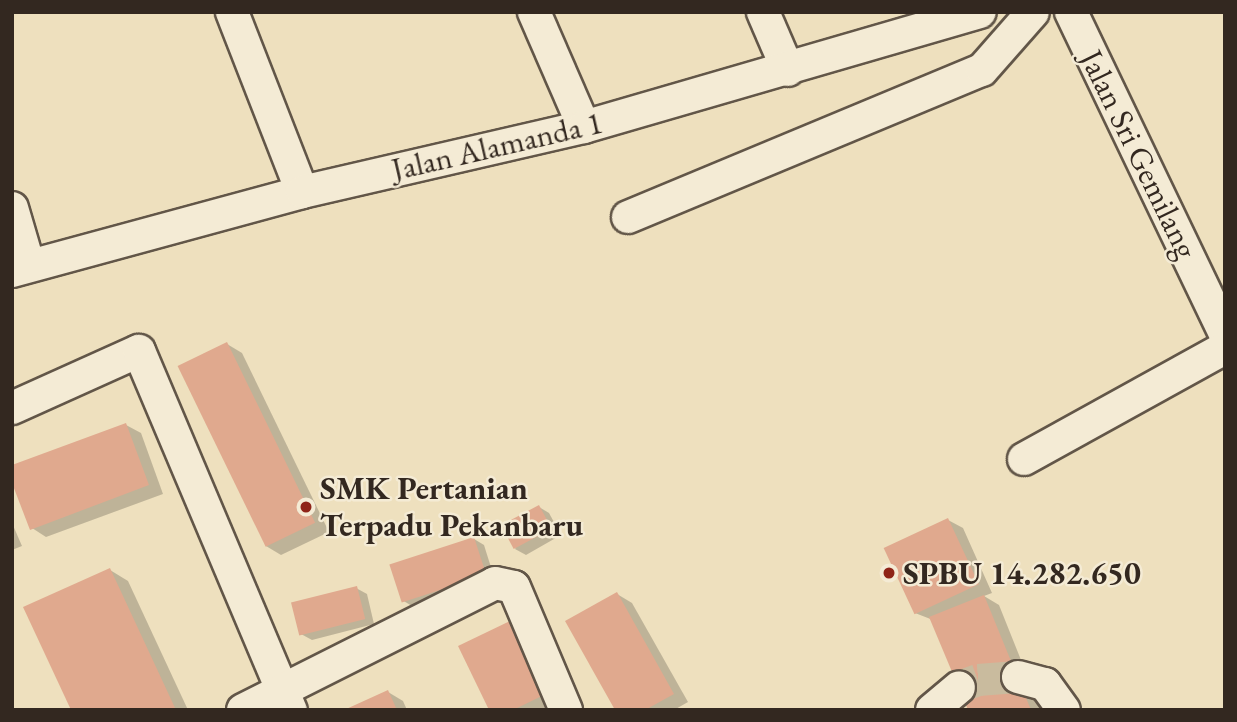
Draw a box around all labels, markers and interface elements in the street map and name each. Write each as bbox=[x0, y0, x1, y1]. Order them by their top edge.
street label: Jalan Sri Gemilang bbox=[1072, 44, 1206, 264]
street label: Jalan Alamanda 1 bbox=[388, 103, 606, 189]
place label: SMK Pertanian Terpadu Pekanbaru bbox=[320, 470, 583, 545]
marker: SMK Pertanian Terpadu Pekanbaru bbox=[298, 499, 314, 515]
place label: SPBU 14.282.650 bbox=[903, 554, 1141, 592]
marker: SPBU 14.282.650 bbox=[881, 565, 897, 581]

